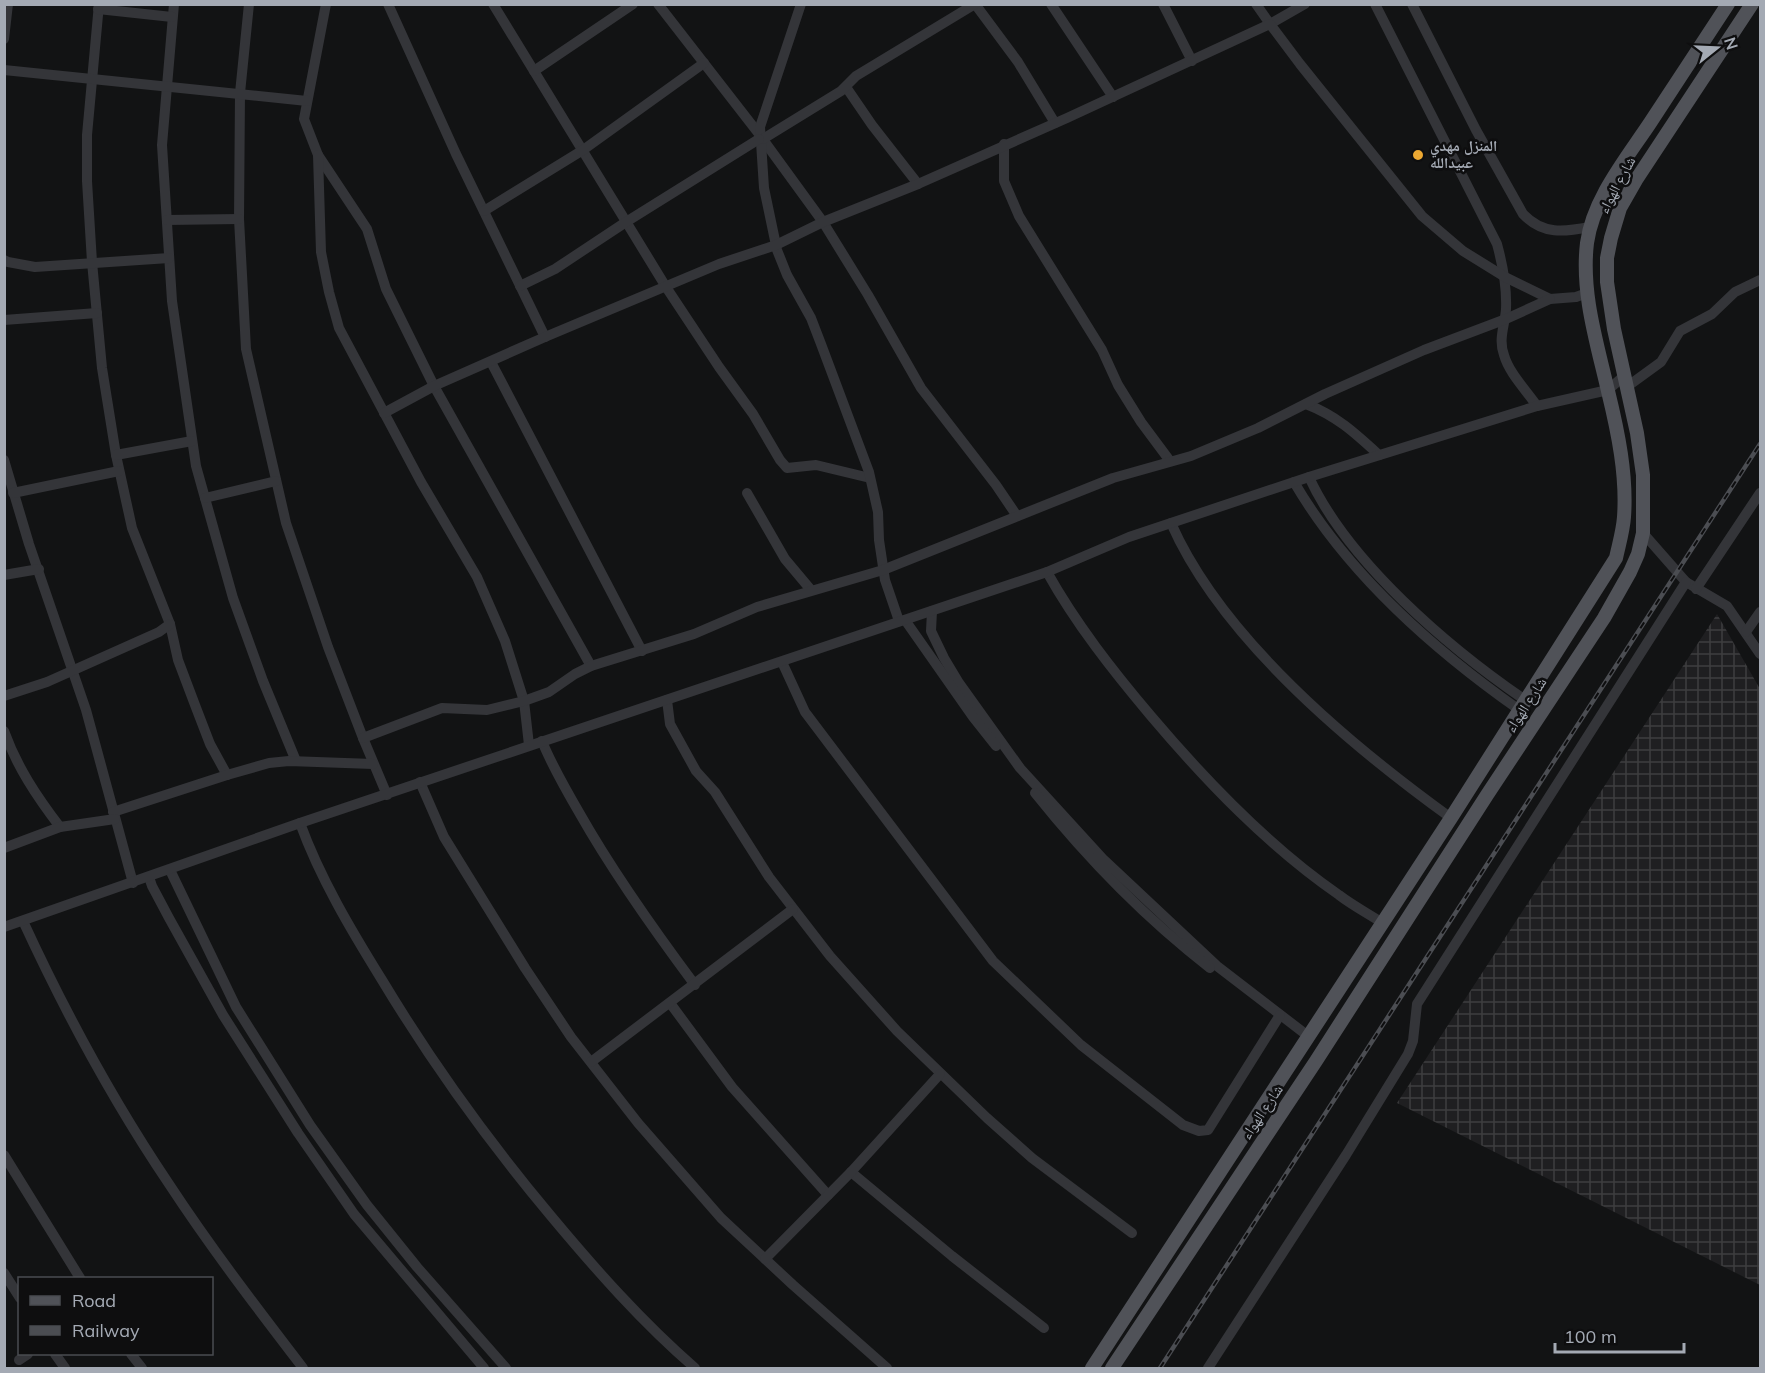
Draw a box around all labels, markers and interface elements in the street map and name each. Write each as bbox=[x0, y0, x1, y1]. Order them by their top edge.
north arrow bbox=[1687, 18, 1747, 78]
text: N bbox=[1720, 35, 1743, 52]
place label: المنزل مهدي عبيدالله bbox=[1430, 136, 1497, 172]
marker: المنزل مهدي عبيدالله bbox=[1411, 148, 1425, 162]
street label: شارع الهواء bbox=[1594, 153, 1640, 217]
street label: شارع الهواء bbox=[1501, 673, 1551, 736]
street label: شارع الهواء bbox=[1236, 1081, 1288, 1143]
legend bbox=[18, 1277, 213, 1355]
text: Road bbox=[72, 1289, 116, 1312]
scale bar bbox=[1555, 1316, 1684, 1354]
text: Railway bbox=[72, 1319, 140, 1342]
text: 100 m bbox=[1564, 1325, 1617, 1348]

